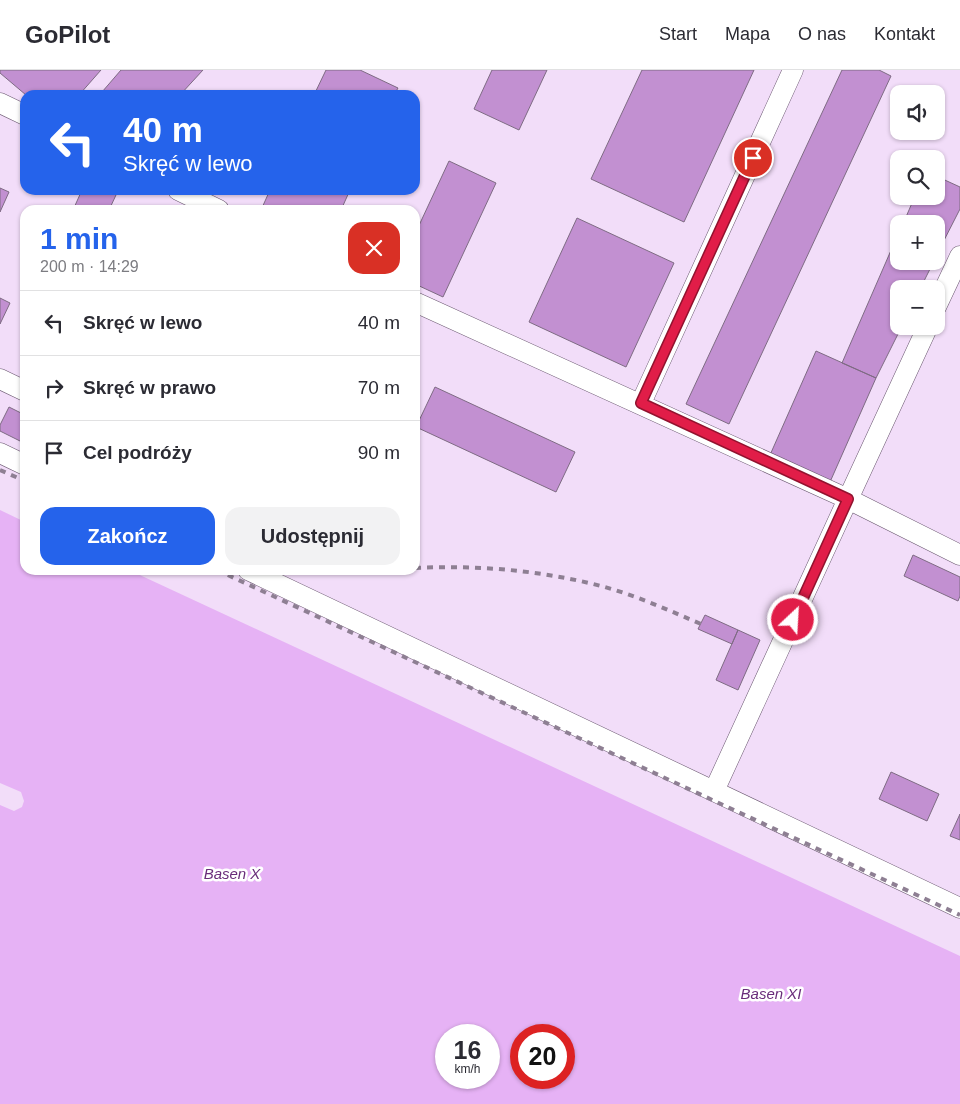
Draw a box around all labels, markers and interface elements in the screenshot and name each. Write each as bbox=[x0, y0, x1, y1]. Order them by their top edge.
text: GoPilot bbox=[25, 21, 110, 48]
text: Start bbox=[659, 24, 697, 44]
text: Mapa bbox=[725, 24, 770, 44]
text: O nas bbox=[798, 24, 846, 44]
text: Kontakt bbox=[874, 24, 935, 44]
map controls bbox=[890, 85, 945, 335]
button: sound bbox=[890, 85, 945, 140]
icon: left bbox=[40, 110, 105, 175]
text: 40 m bbox=[123, 110, 203, 149]
pin bbox=[732, 137, 774, 179]
icon: arrive bbox=[739, 144, 767, 172]
button: search bbox=[890, 150, 945, 205]
text: Skręć w lewo bbox=[123, 151, 253, 176]
button: + bbox=[890, 215, 945, 270]
text: 1 min bbox=[40, 222, 118, 255]
button: close bbox=[348, 222, 400, 274]
text: 200 m · 14:29 bbox=[40, 258, 139, 275]
button: − bbox=[890, 280, 945, 335]
icon: left bbox=[40, 309, 68, 337]
text: Skręć w lewo bbox=[83, 312, 202, 333]
text: 40 m bbox=[358, 312, 400, 333]
icon: right bbox=[40, 374, 68, 402]
text: Skręć w prawo bbox=[83, 377, 216, 398]
text: 70 m bbox=[358, 377, 400, 398]
icon: arrive bbox=[40, 439, 68, 467]
text: Cel podróży bbox=[83, 442, 192, 463]
text: 90 m bbox=[358, 442, 400, 463]
button: Zakończ bbox=[40, 507, 215, 565]
button: Udostępnij bbox=[225, 507, 400, 565]
position arrow bbox=[766, 593, 818, 645]
water label: Basen X bbox=[204, 865, 261, 882]
water label: Basen XI bbox=[741, 985, 801, 1002]
speed limit sign: 20 bbox=[510, 1024, 575, 1089]
text: 16 bbox=[454, 1036, 481, 1064]
text: km/h bbox=[454, 1062, 481, 1076]

